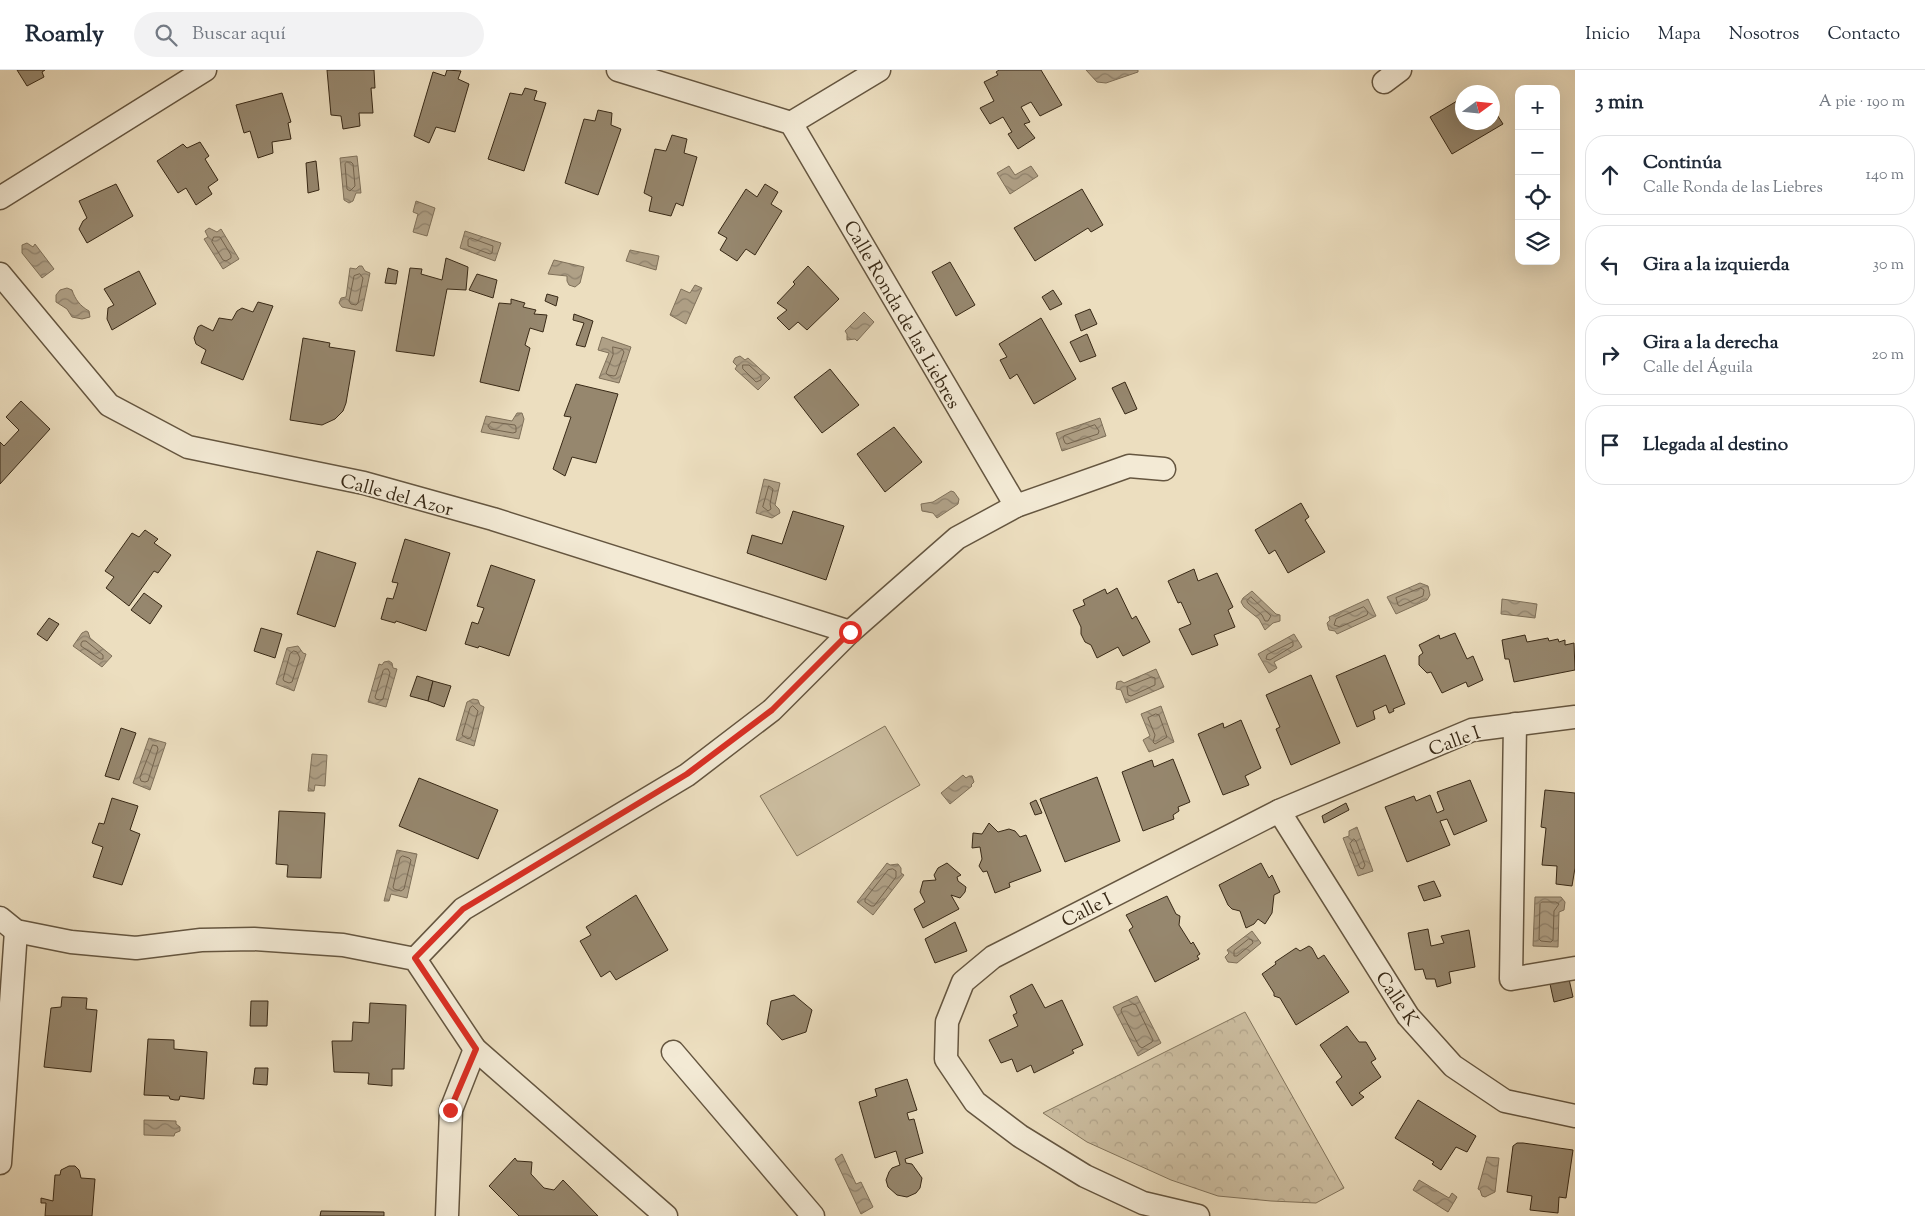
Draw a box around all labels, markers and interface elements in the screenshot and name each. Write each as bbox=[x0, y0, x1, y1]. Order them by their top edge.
search box bbox=[134, 12, 484, 57]
text: Roamly bbox=[25, 18, 104, 52]
icon: search bbox=[152, 21, 180, 49]
text: Buscar aquí bbox=[192, 21, 286, 48]
text: Inicio bbox=[1585, 22, 1630, 48]
text: Mapa bbox=[1658, 22, 1701, 48]
text: Nosotros bbox=[1729, 22, 1799, 48]
text: Contacto bbox=[1827, 22, 1900, 48]
north arrow bbox=[1455, 85, 1500, 130]
map controls bbox=[1515, 85, 1560, 265]
button: + bbox=[1515, 85, 1560, 130]
text: 3 min bbox=[1595, 88, 1644, 118]
text: A pie · 190 m bbox=[1819, 91, 1905, 114]
button: − bbox=[1515, 130, 1560, 175]
text: Continúa bbox=[1643, 150, 1722, 177]
icon: ahead bbox=[1596, 161, 1624, 189]
text: 140 m bbox=[1866, 164, 1904, 187]
button: locate bbox=[1515, 175, 1560, 220]
text: Calle Ronda de las Liebres bbox=[1643, 177, 1823, 200]
street label: Calle Ronda de las Liebres bbox=[836, 216, 966, 414]
button: layers bbox=[1515, 220, 1560, 265]
icon: left bbox=[1596, 251, 1624, 279]
text: Gira a la izquierda bbox=[1643, 252, 1789, 279]
text: 30 m bbox=[1873, 254, 1904, 277]
text: Gira a la derecha bbox=[1643, 330, 1778, 357]
icon: right bbox=[1596, 341, 1624, 369]
text: 20 m bbox=[1871, 344, 1904, 367]
text: Calle del Águila bbox=[1643, 357, 1753, 380]
icon: arrive bbox=[1596, 431, 1624, 459]
text: Llegada al destino bbox=[1643, 432, 1788, 459]
street label: Calle del Azor bbox=[337, 468, 456, 524]
route start bbox=[839, 621, 862, 644]
street label: Calle I bbox=[1425, 721, 1485, 764]
street label: Calle I bbox=[1057, 887, 1117, 935]
street label: Calle K bbox=[1368, 967, 1424, 1032]
route end bbox=[439, 1099, 462, 1122]

